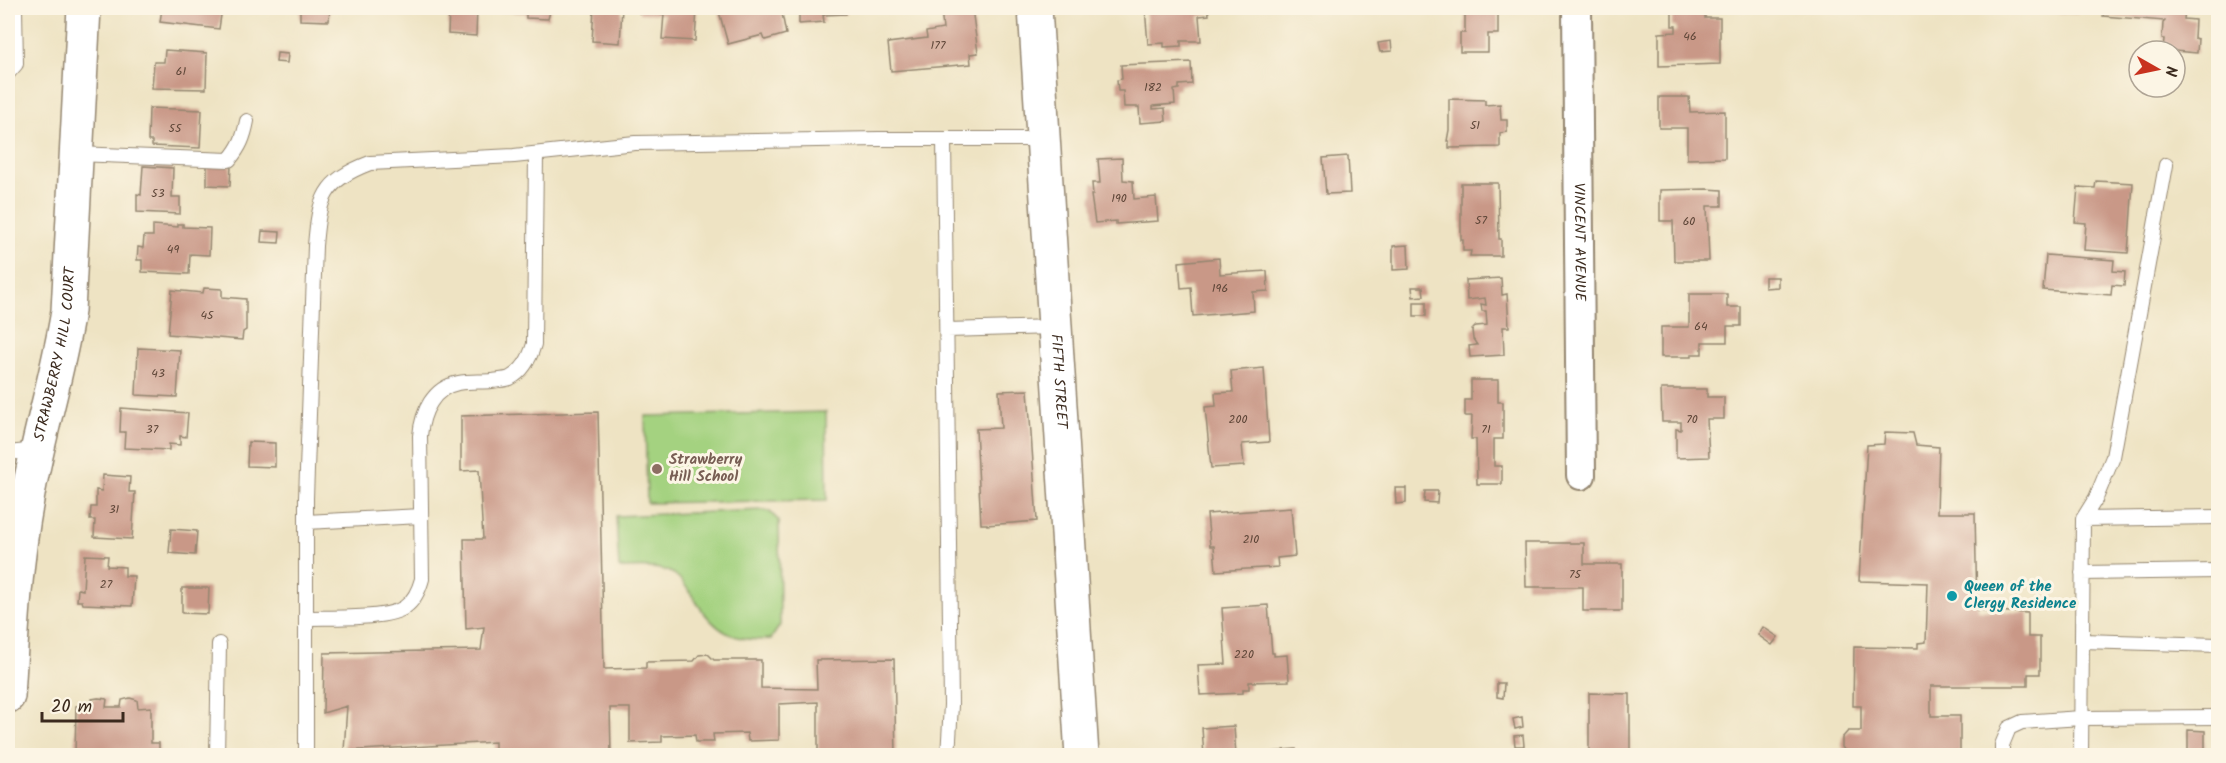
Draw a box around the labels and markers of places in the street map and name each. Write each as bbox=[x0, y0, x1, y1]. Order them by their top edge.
place label: Strawberry Hill School bbox=[669, 448, 742, 489]
marker: Strawberry Hill School bbox=[650, 462, 664, 476]
place label: Queen of the Clergy Residence bbox=[1964, 575, 2077, 616]
marker: Queen of the Clergy Residence bbox=[1945, 589, 1959, 603]

